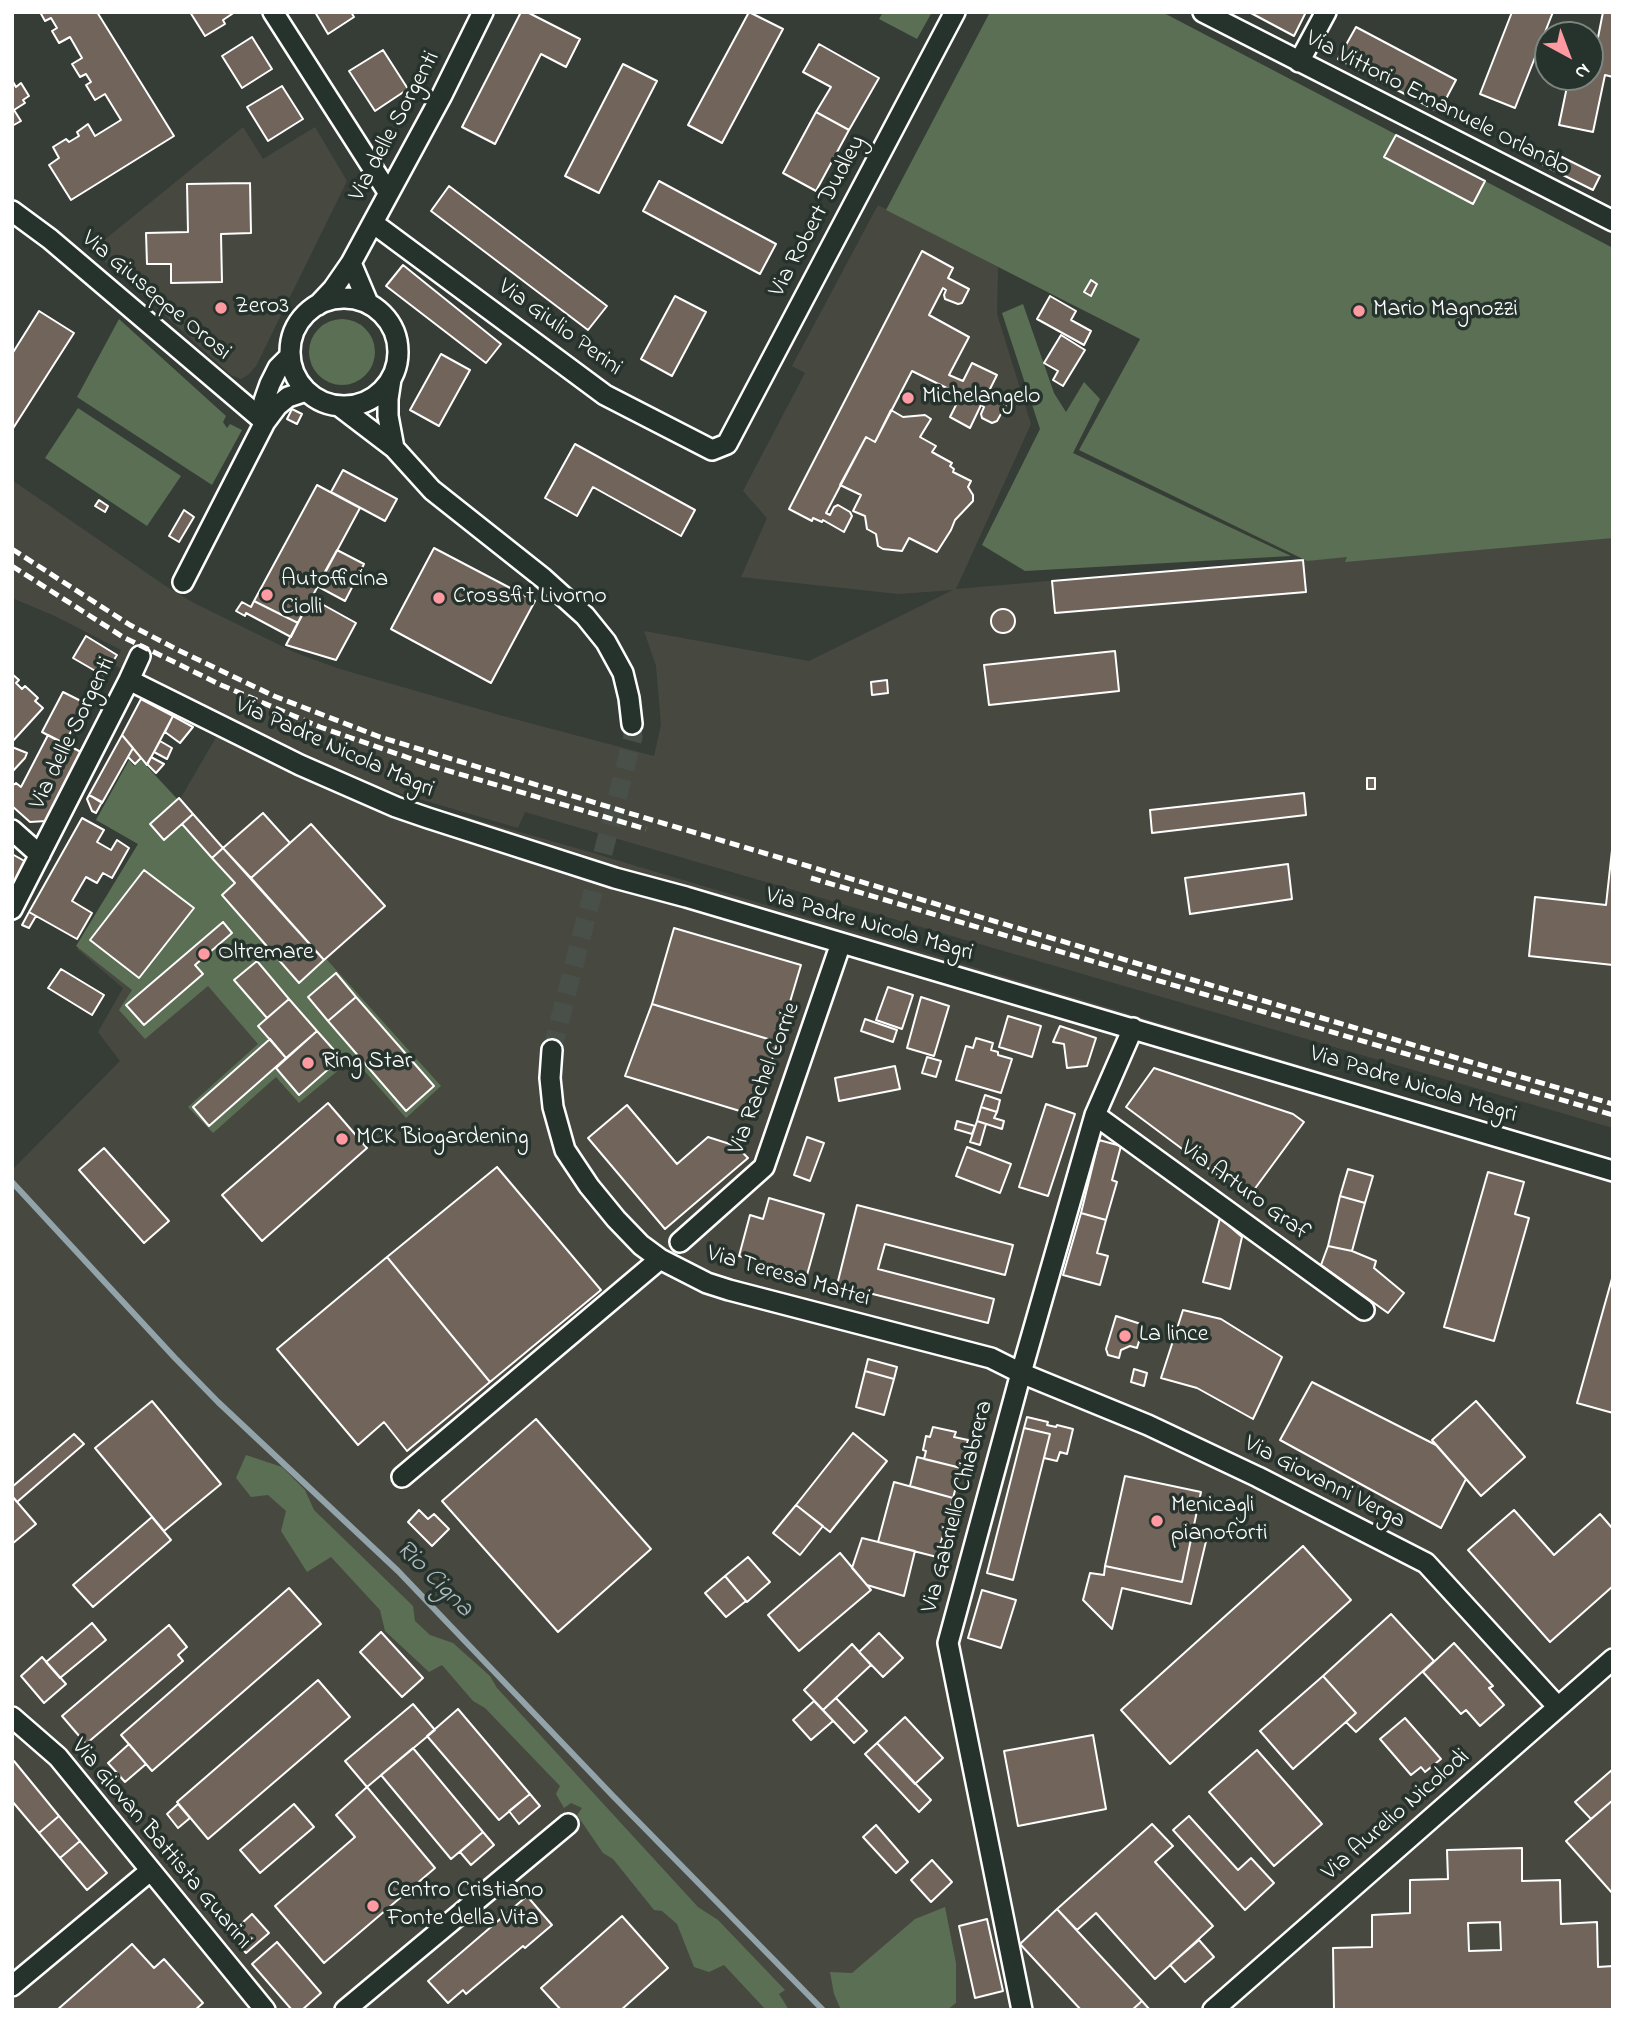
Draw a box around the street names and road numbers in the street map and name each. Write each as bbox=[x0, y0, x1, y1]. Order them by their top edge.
street label: Via Vittorio Emanuele Orlando bbox=[1300, 26, 1574, 184]
street label: Via delle Sorgenti bbox=[344, 47, 448, 207]
street label: Via Robert Dudley bbox=[764, 131, 874, 303]
street label: Via Giuseppe Orosi bbox=[74, 226, 236, 368]
street label: Via Giulio Perini bbox=[491, 274, 627, 384]
street label: Via delle Sorgenti bbox=[25, 653, 123, 815]
street label: Via Padre Nicola Magri bbox=[230, 692, 438, 806]
street label: Via Padre Nicola Magri bbox=[762, 883, 976, 969]
street label: Via Rachel Corrie bbox=[724, 999, 808, 1159]
street label: Via Padre Nicola Magri bbox=[1306, 1041, 1520, 1131]
street label: Via Arturo Graf bbox=[1174, 1136, 1314, 1248]
street label: Via Teresa Mattei bbox=[703, 1241, 873, 1315]
street label: Via Gabriello Chiabrera bbox=[917, 1398, 1001, 1616]
street label: Via Giovanni Verga bbox=[1239, 1431, 1409, 1537]
street label: Via Giovan Battista Guarini bbox=[63, 1734, 257, 1956]
street label: Via Aurelio Nicolodi bbox=[1317, 1744, 1477, 1888]

